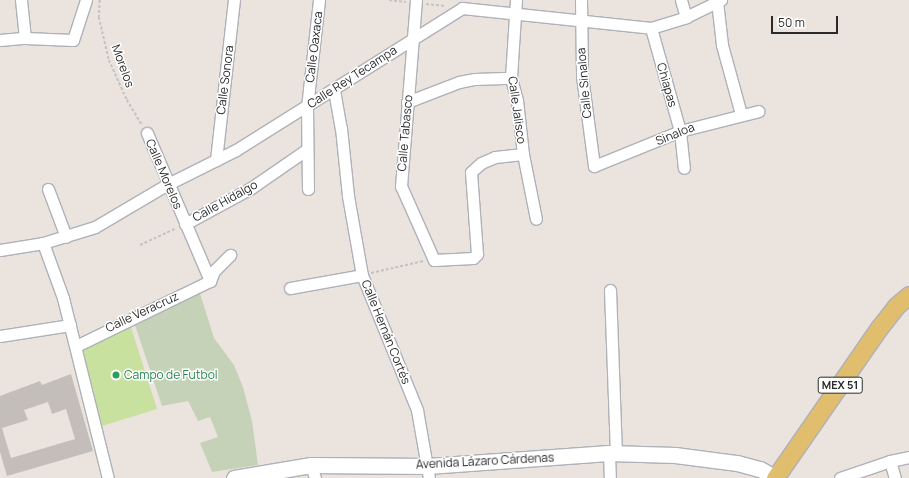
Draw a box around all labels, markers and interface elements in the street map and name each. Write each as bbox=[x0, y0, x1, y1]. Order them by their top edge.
scale bar bbox=[773, 8, 840, 34]
street label: Calle Oaxaca bbox=[302, 11, 326, 83]
text: 50 m bbox=[778, 14, 805, 31]
street label: Morelos bbox=[109, 43, 137, 89]
street label: Calle Rey Tecampa bbox=[305, 43, 399, 111]
street label: Calle Sonora bbox=[214, 45, 236, 115]
street label: Calle Sinaloa bbox=[574, 47, 594, 119]
street label: Chiapas bbox=[654, 61, 680, 109]
street label: Calle Jalisco bbox=[505, 75, 529, 145]
street label: Calle Tabasco bbox=[394, 94, 416, 172]
street label: Sinaloa bbox=[653, 120, 697, 148]
street label: Calle Morelos bbox=[143, 137, 185, 211]
street label: Calle Hidalgo bbox=[190, 177, 260, 225]
street label: Calle Hernán Cortés bbox=[358, 278, 414, 386]
street label: Calle Veracruz bbox=[103, 289, 181, 335]
place label: Campo de Futbol bbox=[124, 368, 218, 382]
marker: Campo de Futbol bbox=[111, 370, 121, 380]
road number: MEX 51 bbox=[817, 376, 863, 394]
street label: Avenida Lázaro Cárdenas bbox=[415, 450, 555, 472]

